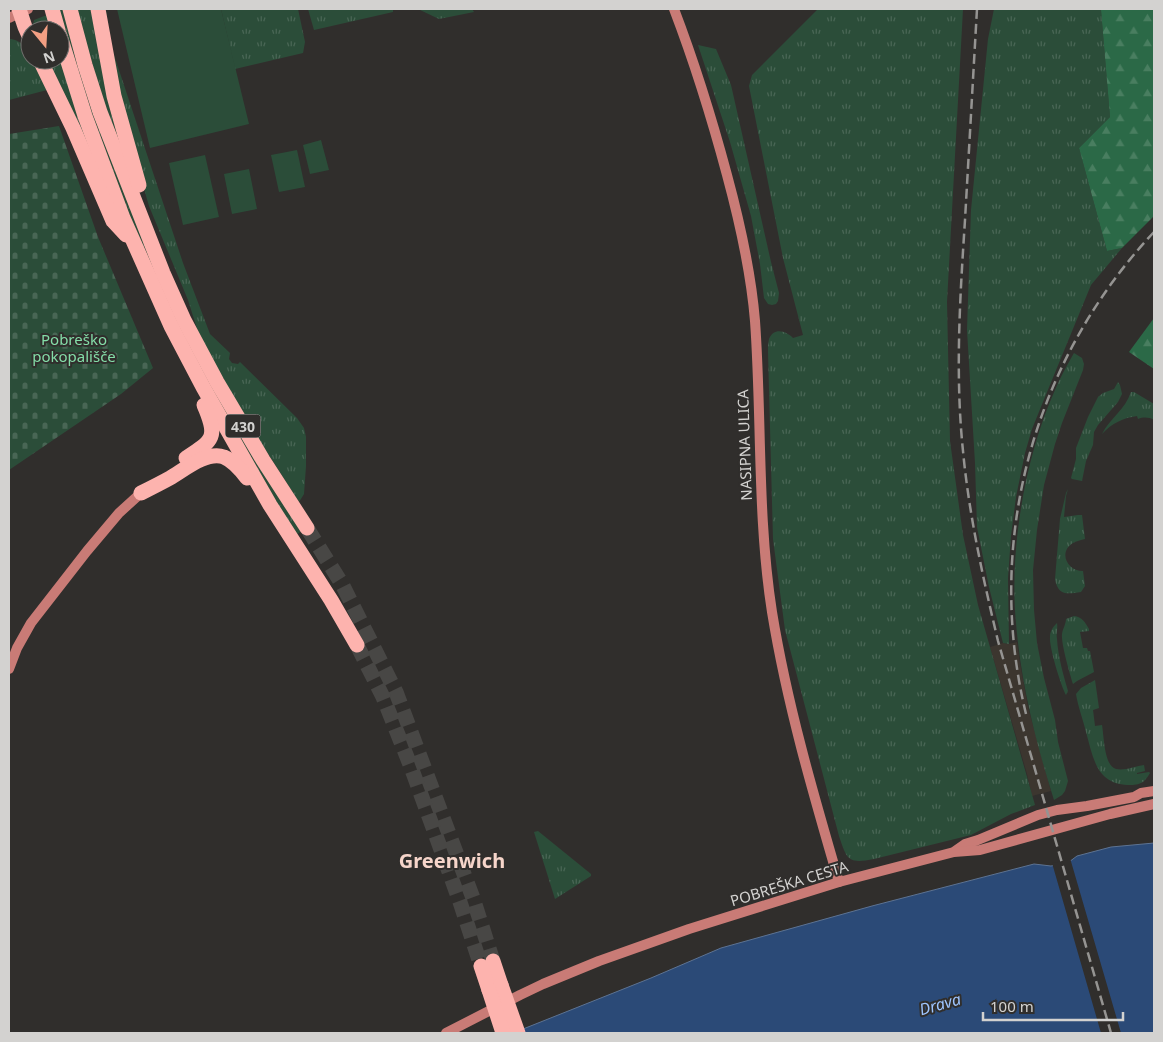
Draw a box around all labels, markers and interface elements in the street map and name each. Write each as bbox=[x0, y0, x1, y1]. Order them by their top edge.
north arrow bbox=[20, 20, 70, 70]
text: N bbox=[41, 47, 58, 69]
park label: Pobreško pokopališče bbox=[32, 329, 116, 366]
street label: NASIPNA ULICA bbox=[732, 389, 756, 501]
road number: 430 bbox=[226, 414, 260, 438]
district label: Greenwich bbox=[399, 847, 505, 874]
street label: POBREŠKA CESTA bbox=[728, 855, 851, 910]
water label: Drava bbox=[917, 988, 963, 1020]
scale bar bbox=[983, 990, 1123, 1022]
text: 100 m bbox=[990, 996, 1034, 1016]

